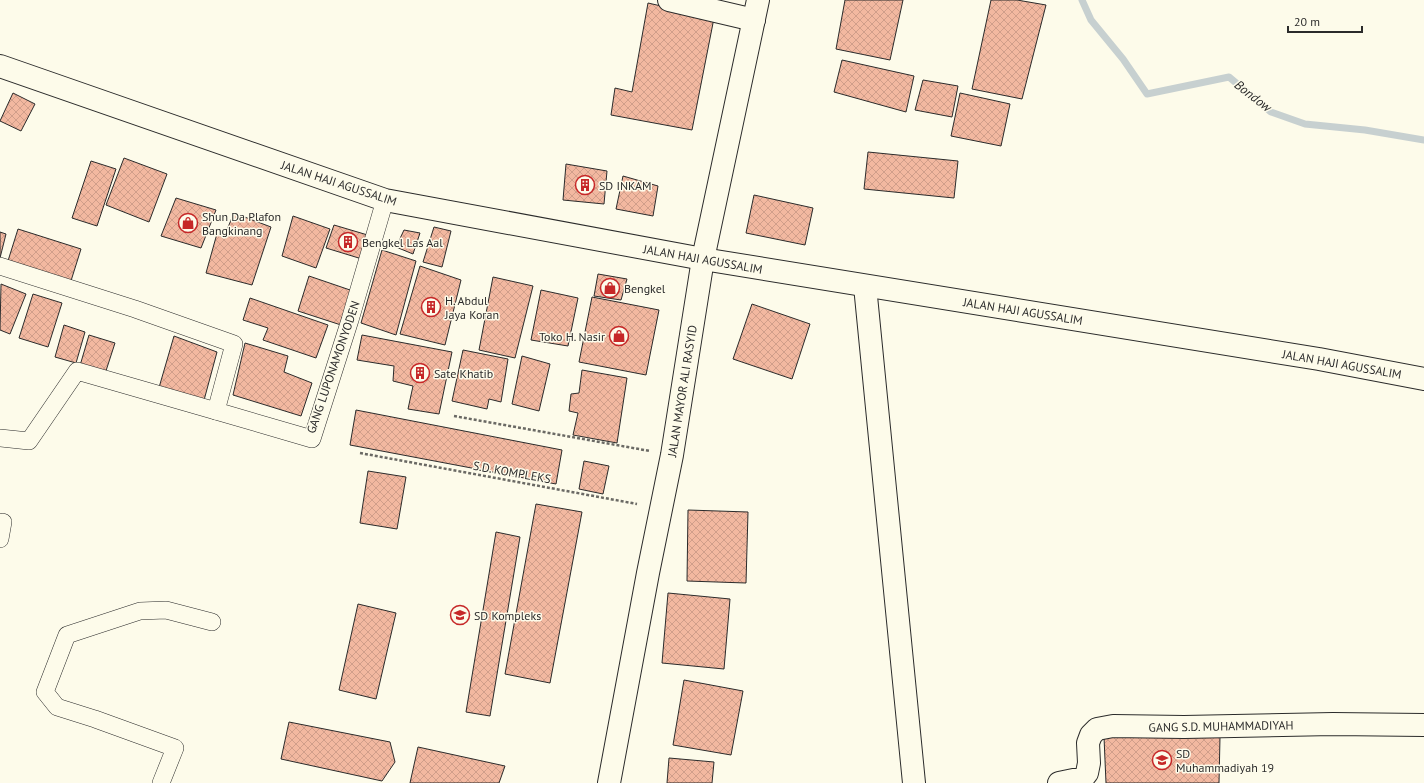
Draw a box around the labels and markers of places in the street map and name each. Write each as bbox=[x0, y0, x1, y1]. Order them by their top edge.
building icon: SD INKAM bbox=[574, 174, 596, 196]
place label: SD INKAM bbox=[599, 178, 651, 193]
place label: Shun Da Plafon Bangkinang bbox=[202, 209, 281, 238]
shop icon: Shun Da Plafon Bangkinang bbox=[177, 212, 199, 234]
building icon: Bengkel Las Aal bbox=[337, 231, 359, 253]
place label: Bengkel Las Aal bbox=[362, 235, 443, 250]
shop icon: Bengkel bbox=[599, 277, 621, 299]
place label: Bengkel bbox=[624, 281, 666, 296]
place label: H. Abdul Jaya Koran bbox=[444, 293, 499, 322]
building icon: H. Abdul Jaya Koran bbox=[420, 296, 442, 318]
shop icon: Toko H. Nasir bbox=[608, 325, 630, 347]
place label: Toko H. Nasir bbox=[539, 329, 605, 344]
building icon: Sate Khatib bbox=[409, 362, 431, 384]
place label: Sate Khatib bbox=[434, 366, 493, 381]
school or university icon: SD Kompleks bbox=[449, 604, 471, 626]
place label: SD Kompleks bbox=[474, 608, 541, 623]
place label: SD Muhammadiyah 19 bbox=[1176, 746, 1274, 775]
school or university icon: SD Muhammadiyah 19 bbox=[1151, 749, 1173, 771]

